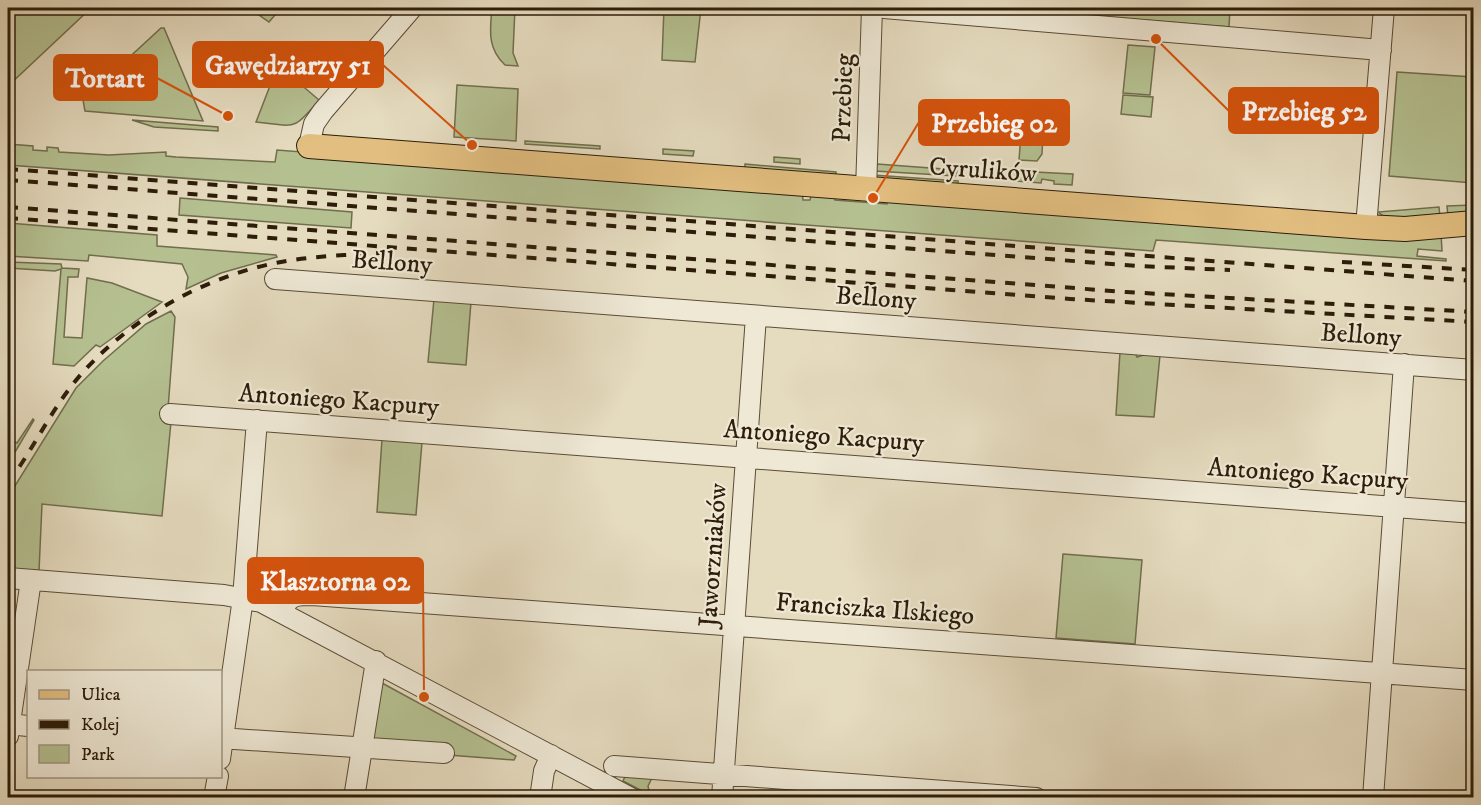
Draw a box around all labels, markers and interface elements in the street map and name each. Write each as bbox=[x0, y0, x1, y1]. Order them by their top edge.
callout: Gawędziarzy 51 bbox=[193, 42, 383, 87]
text: Gawędziarzy 51 bbox=[205, 49, 371, 83]
street label: Przebieg bbox=[825, 53, 862, 143]
callout: Tortart bbox=[54, 55, 157, 100]
text: Tortart bbox=[64, 62, 145, 96]
callout: Przebieg 52 bbox=[1229, 88, 1378, 133]
text: Przebieg 52 bbox=[1241, 95, 1367, 129]
callout: Przebieg 02 bbox=[919, 100, 1069, 145]
text: Przebieg 02 bbox=[931, 107, 1058, 141]
street label: Cyrulików bbox=[928, 150, 1038, 191]
street label: Bellony bbox=[350, 243, 434, 282]
street label: Bellony bbox=[834, 279, 918, 318]
street label: Bellony bbox=[1319, 316, 1403, 355]
street label: Antoniego Kacpury bbox=[237, 377, 441, 424]
street label: Antoniego Kacpury bbox=[722, 413, 926, 460]
street label: Antoniego Kacpury bbox=[1206, 451, 1410, 498]
street label: Jaworzniaków bbox=[692, 482, 735, 630]
callout: Klasztorna 02 bbox=[248, 558, 423, 603]
text: Klasztorna 02 bbox=[260, 565, 411, 599]
street label: Franciszka Ilskiego bbox=[774, 586, 975, 633]
legend bbox=[27, 670, 222, 778]
text: Ulica bbox=[81, 684, 121, 706]
text: Kolej bbox=[81, 714, 119, 736]
text: Park bbox=[81, 744, 115, 766]

